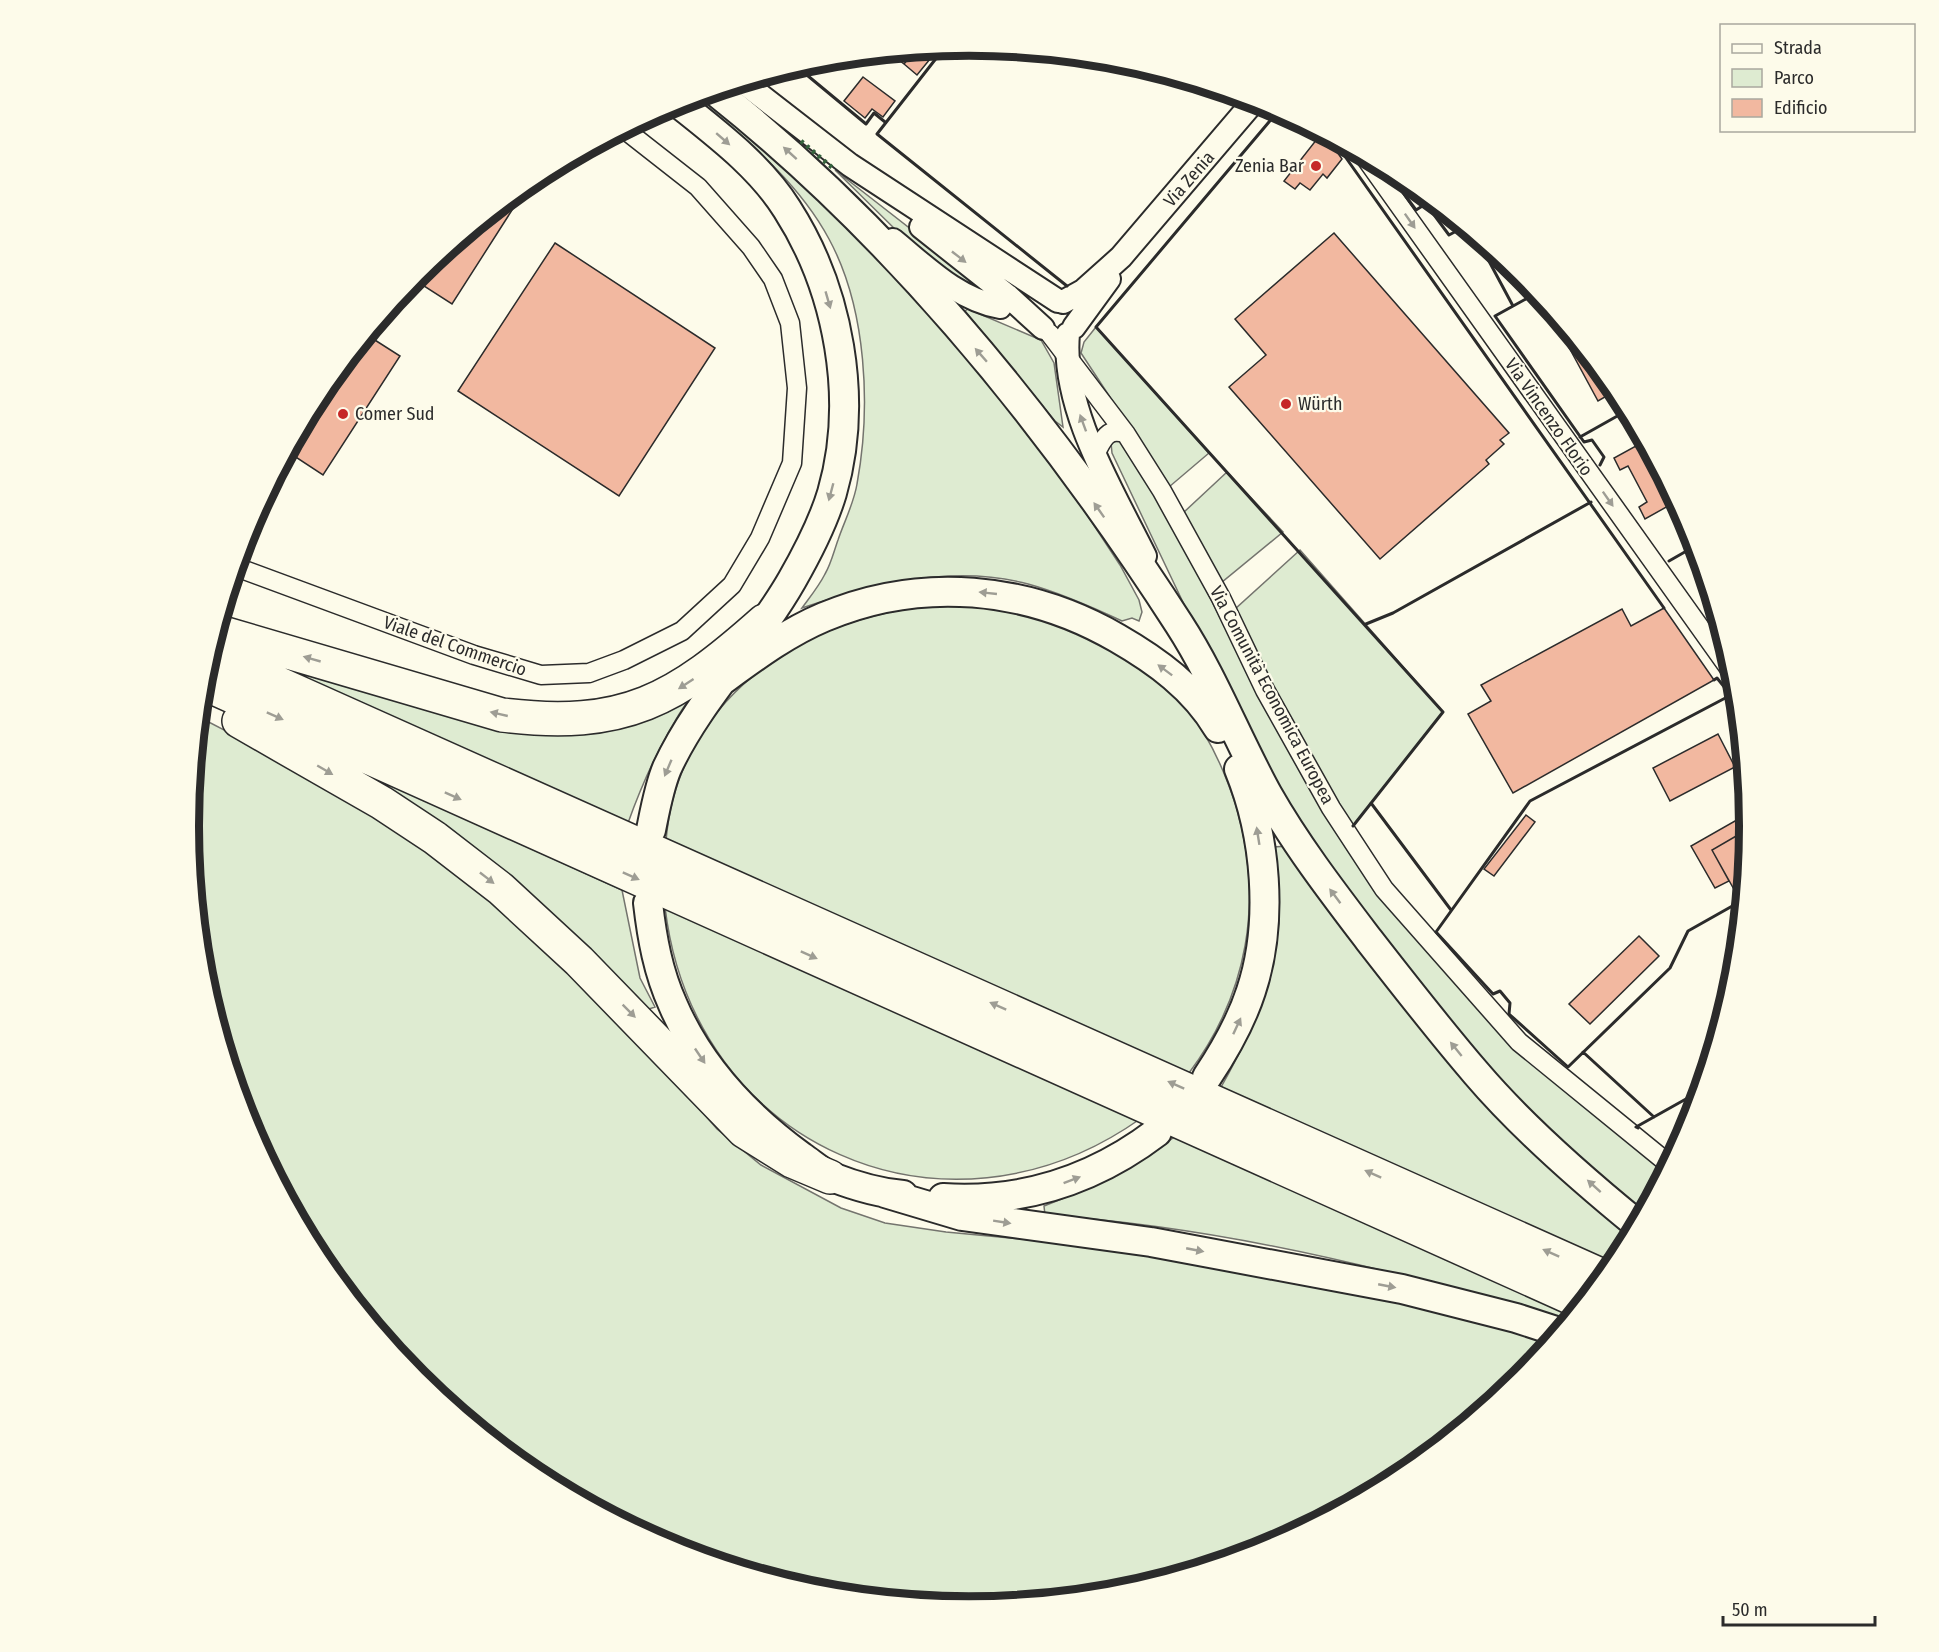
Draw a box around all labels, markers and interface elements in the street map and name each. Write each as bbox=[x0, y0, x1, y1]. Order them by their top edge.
legend bbox=[1720, 24, 1915, 132]
text: Strada bbox=[1774, 37, 1822, 59]
text: Parco bbox=[1774, 67, 1814, 89]
text: Edificio bbox=[1774, 97, 1827, 119]
one-way arrow bbox=[715, 133, 730, 146]
one-way arrow bbox=[783, 147, 798, 160]
street label: Via Zenia bbox=[1159, 147, 1219, 211]
place label: Zenia Bar bbox=[1235, 155, 1305, 177]
marker: Zenia Bar bbox=[1309, 159, 1323, 173]
one-way arrow bbox=[1404, 212, 1416, 228]
one-way arrow bbox=[951, 250, 967, 263]
one-way arrow bbox=[824, 291, 834, 309]
one-way arrow bbox=[974, 348, 988, 363]
street label: Via Vincenzo Florio bbox=[1500, 354, 1598, 480]
place label: Würth bbox=[1298, 393, 1342, 415]
marker: Würth bbox=[1279, 397, 1293, 411]
place label: Comer Sud bbox=[355, 403, 435, 425]
marker: Comer Sud bbox=[336, 407, 350, 421]
one-way arrow bbox=[1078, 414, 1087, 432]
one-way arrow bbox=[826, 483, 835, 501]
one-way arrow bbox=[1602, 491, 1614, 507]
one-way arrow bbox=[1094, 502, 1105, 518]
street label: Via Comunità Economica Europea bbox=[1205, 582, 1339, 808]
one-way arrow bbox=[979, 588, 998, 598]
street label: Viale del Commercio bbox=[381, 611, 529, 681]
one-way arrow bbox=[303, 654, 321, 663]
one-way arrow bbox=[1157, 664, 1173, 676]
one-way arrow bbox=[678, 678, 695, 689]
one-way arrow bbox=[489, 709, 508, 718]
one-way arrow bbox=[267, 711, 284, 720]
one-way arrow bbox=[663, 759, 673, 777]
one-way arrow bbox=[317, 765, 334, 775]
one-way arrow bbox=[444, 791, 462, 801]
one-way arrow bbox=[1253, 826, 1262, 845]
one-way arrow bbox=[622, 871, 639, 880]
one-way arrow bbox=[479, 872, 495, 885]
one-way arrow bbox=[1329, 888, 1341, 904]
one-way arrow bbox=[800, 951, 817, 960]
one-way arrow bbox=[989, 1001, 1007, 1011]
one-way arrow bbox=[622, 1004, 636, 1018]
one-way arrow bbox=[1232, 1018, 1241, 1035]
one-way arrow bbox=[1449, 1041, 1462, 1057]
one-way arrow bbox=[694, 1047, 706, 1063]
one-way arrow bbox=[1168, 1081, 1185, 1090]
one-way arrow bbox=[1365, 1169, 1382, 1178]
one-way arrow bbox=[1064, 1174, 1082, 1184]
one-way arrow bbox=[1586, 1179, 1601, 1193]
one-way arrow bbox=[993, 1218, 1012, 1227]
one-way arrow bbox=[1186, 1246, 1205, 1255]
one-way arrow bbox=[1542, 1248, 1560, 1258]
one-way arrow bbox=[1378, 1282, 1397, 1291]
scale bar bbox=[1723, 1589, 1874, 1627]
text: 50 m bbox=[1732, 1599, 1768, 1621]

